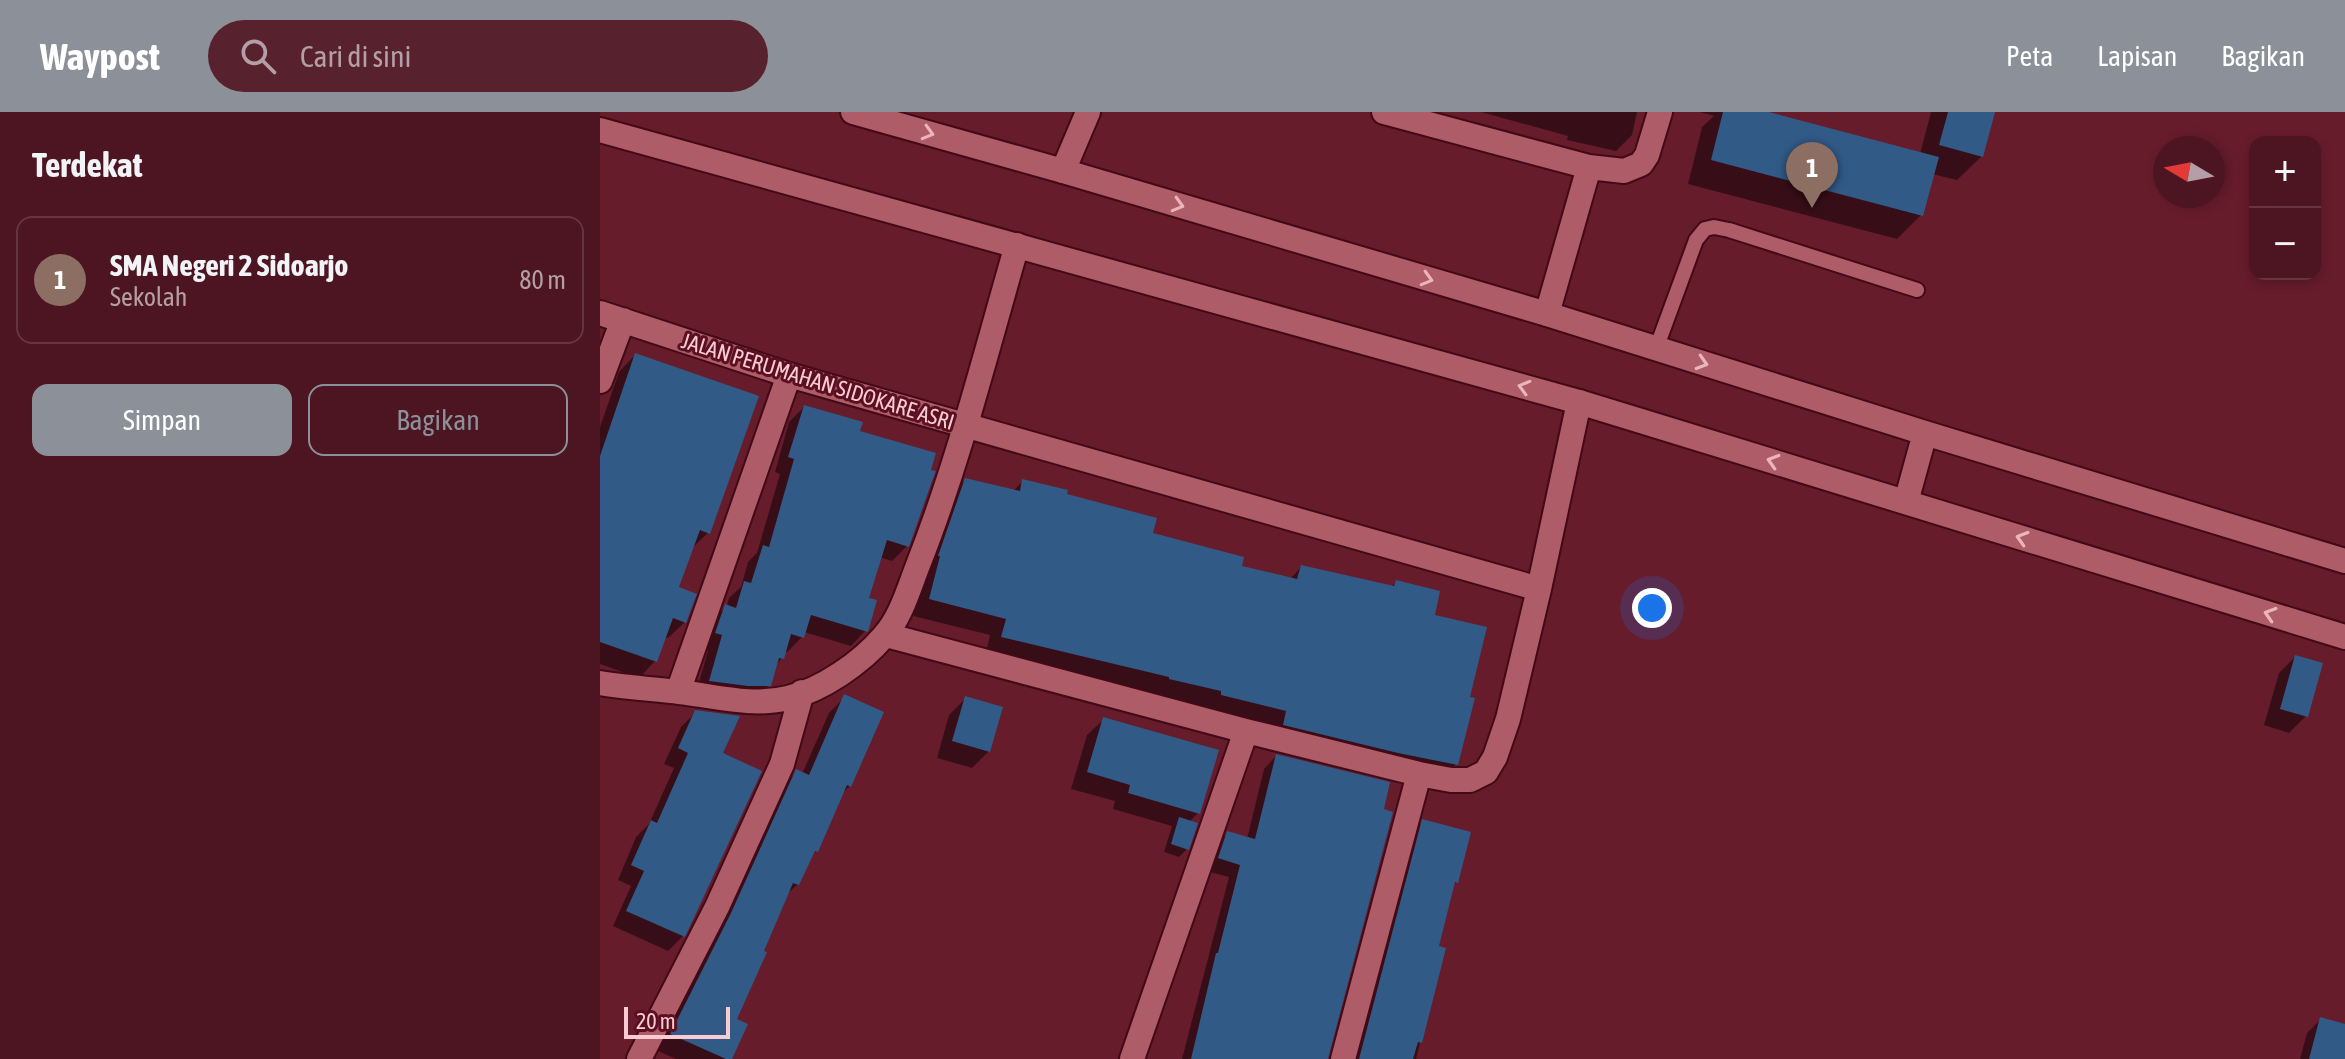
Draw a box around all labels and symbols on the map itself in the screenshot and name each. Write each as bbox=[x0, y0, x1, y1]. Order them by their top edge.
one-way arrow bbox=[920, 124, 934, 140]
north arrow bbox=[2153, 136, 2225, 208]
pin: 1 bbox=[1786, 142, 1838, 208]
one-way arrow bbox=[1170, 196, 1184, 212]
one-way arrow bbox=[1419, 270, 1433, 286]
street label: JALAN PERUMAHAN SIDOKARE ASRI bbox=[678, 327, 958, 435]
one-way arrow bbox=[1695, 354, 1709, 370]
one-way arrow bbox=[1518, 380, 1532, 396]
one-way arrow bbox=[1767, 455, 1781, 471]
one-way arrow bbox=[2016, 531, 2030, 547]
your location bbox=[1632, 588, 1672, 628]
one-way arrow bbox=[2264, 607, 2278, 623]
scale bar bbox=[624, 1003, 730, 1039]

